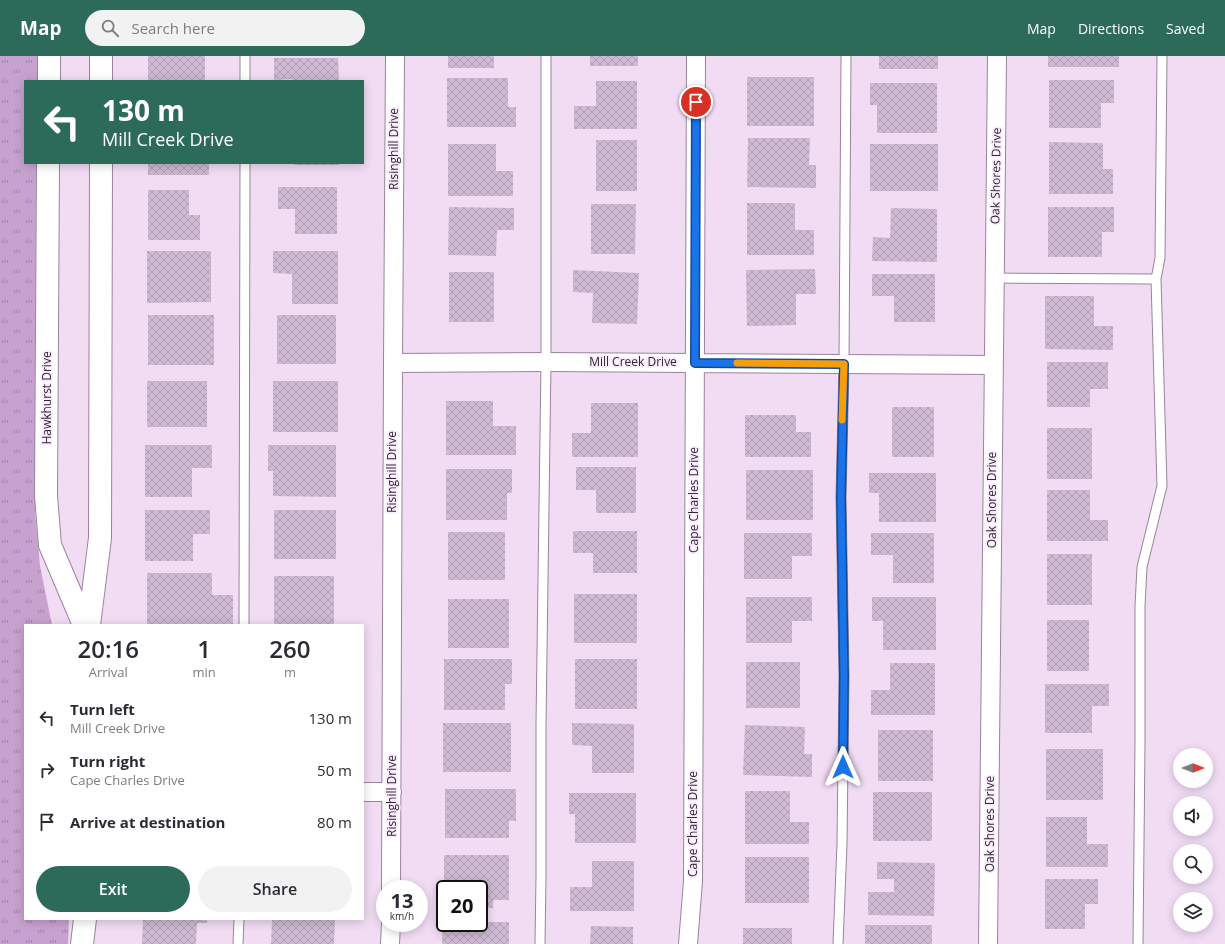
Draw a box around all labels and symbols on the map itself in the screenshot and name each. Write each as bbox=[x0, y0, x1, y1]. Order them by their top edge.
pin bbox=[679, 85, 713, 119]
street label: Risinghill Drive bbox=[385, 108, 402, 190]
street label: Oak Shores Drive bbox=[986, 127, 1005, 224]
street label: Hawkhurst Drive bbox=[38, 351, 55, 445]
street label: Mill Creek Drive bbox=[589, 353, 677, 370]
street label: Risinghill Drive bbox=[383, 431, 400, 513]
street label: Cape Charles Drive bbox=[685, 447, 702, 553]
street label: Oak Shores Drive bbox=[983, 452, 1000, 548]
position arrow bbox=[822, 746, 864, 788]
north arrow bbox=[1173, 748, 1213, 788]
street label: Risinghill Drive bbox=[383, 755, 400, 837]
street label: Cape Charles Drive bbox=[684, 771, 701, 877]
street label: Oak Shores Drive bbox=[981, 776, 998, 872]
speed limit sign: 20 bbox=[436, 880, 488, 932]

